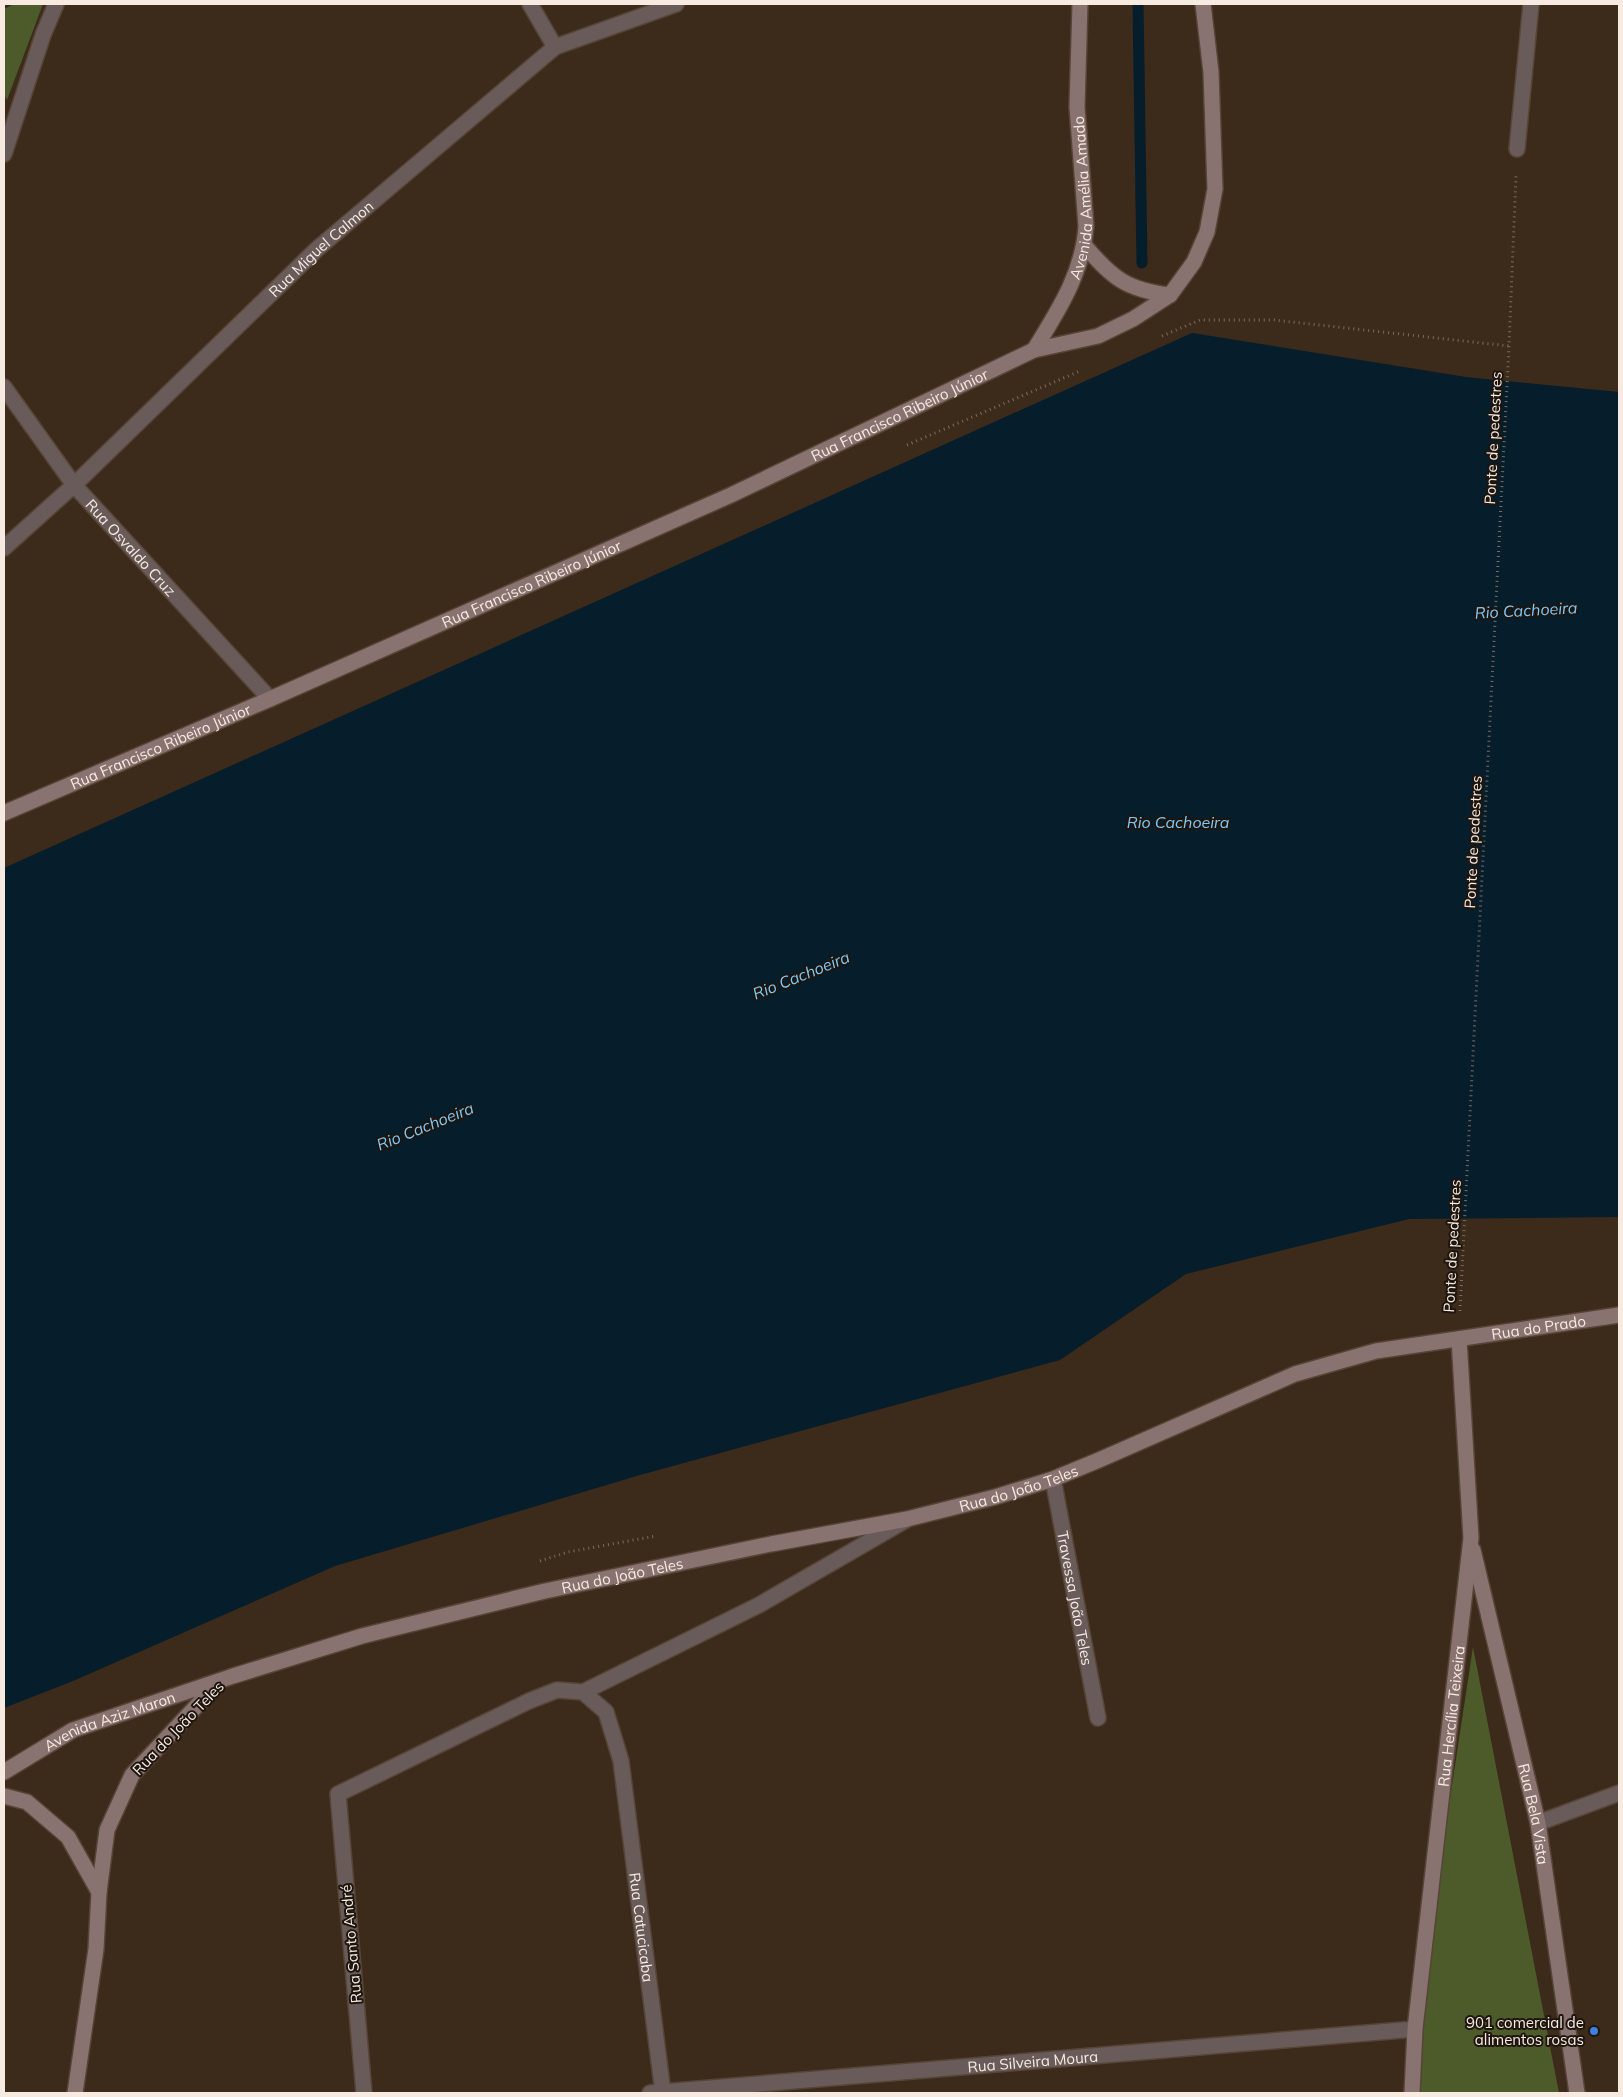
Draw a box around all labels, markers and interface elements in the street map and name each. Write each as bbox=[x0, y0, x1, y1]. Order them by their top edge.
street label: Avenida Amélia Amado bbox=[1065, 115, 1096, 282]
street label: Rua Miguel Calmon bbox=[264, 196, 377, 301]
street label: Rua Francisco Ribeiro Júnior bbox=[807, 364, 991, 465]
street label: Ponte de pedestres bbox=[1480, 371, 1506, 505]
street label: Rua Osvaldo Cruz bbox=[82, 495, 180, 600]
street label: Rua Francisco Ribeiro Júnior bbox=[438, 535, 624, 631]
water label: Rio Cachoeira bbox=[1474, 597, 1578, 623]
street label: Rua Francisco Ribeiro Júnior bbox=[67, 699, 254, 793]
street label: Ponte de pedestres bbox=[1460, 775, 1486, 909]
water label: Rio Cachoeira bbox=[1127, 812, 1230, 832]
water label: Rio Cachoeira bbox=[750, 946, 853, 1004]
water label: Rio Cachoeira bbox=[374, 1097, 477, 1155]
street label: Ponte de pedestres bbox=[1439, 1179, 1465, 1313]
street label: Rua do Prado bbox=[1490, 1311, 1587, 1343]
street label: Rua do João Teles bbox=[957, 1460, 1081, 1515]
street label: Travessa João Teles bbox=[1053, 1529, 1097, 1667]
street label: Rua do João Teles bbox=[560, 1553, 685, 1597]
street label: Rua Hercília Teixeira bbox=[1433, 1645, 1468, 1788]
street label: Rua do João Teles bbox=[128, 1677, 228, 1779]
street label: Avenida Aziz Maron bbox=[40, 1687, 178, 1755]
street label: Rua Bela Vista bbox=[1515, 1762, 1553, 1866]
street label: Rua Catucicaba bbox=[626, 1871, 658, 1983]
street label: Rua Santo André bbox=[336, 1884, 366, 2004]
place label: 901 comercial de alimentos rosas bbox=[1466, 2013, 1584, 2049]
marker: 901 comercial de alimentos rosas bbox=[1588, 2025, 1600, 2037]
street label: Rua Silveira Moura bbox=[967, 2046, 1099, 2076]

